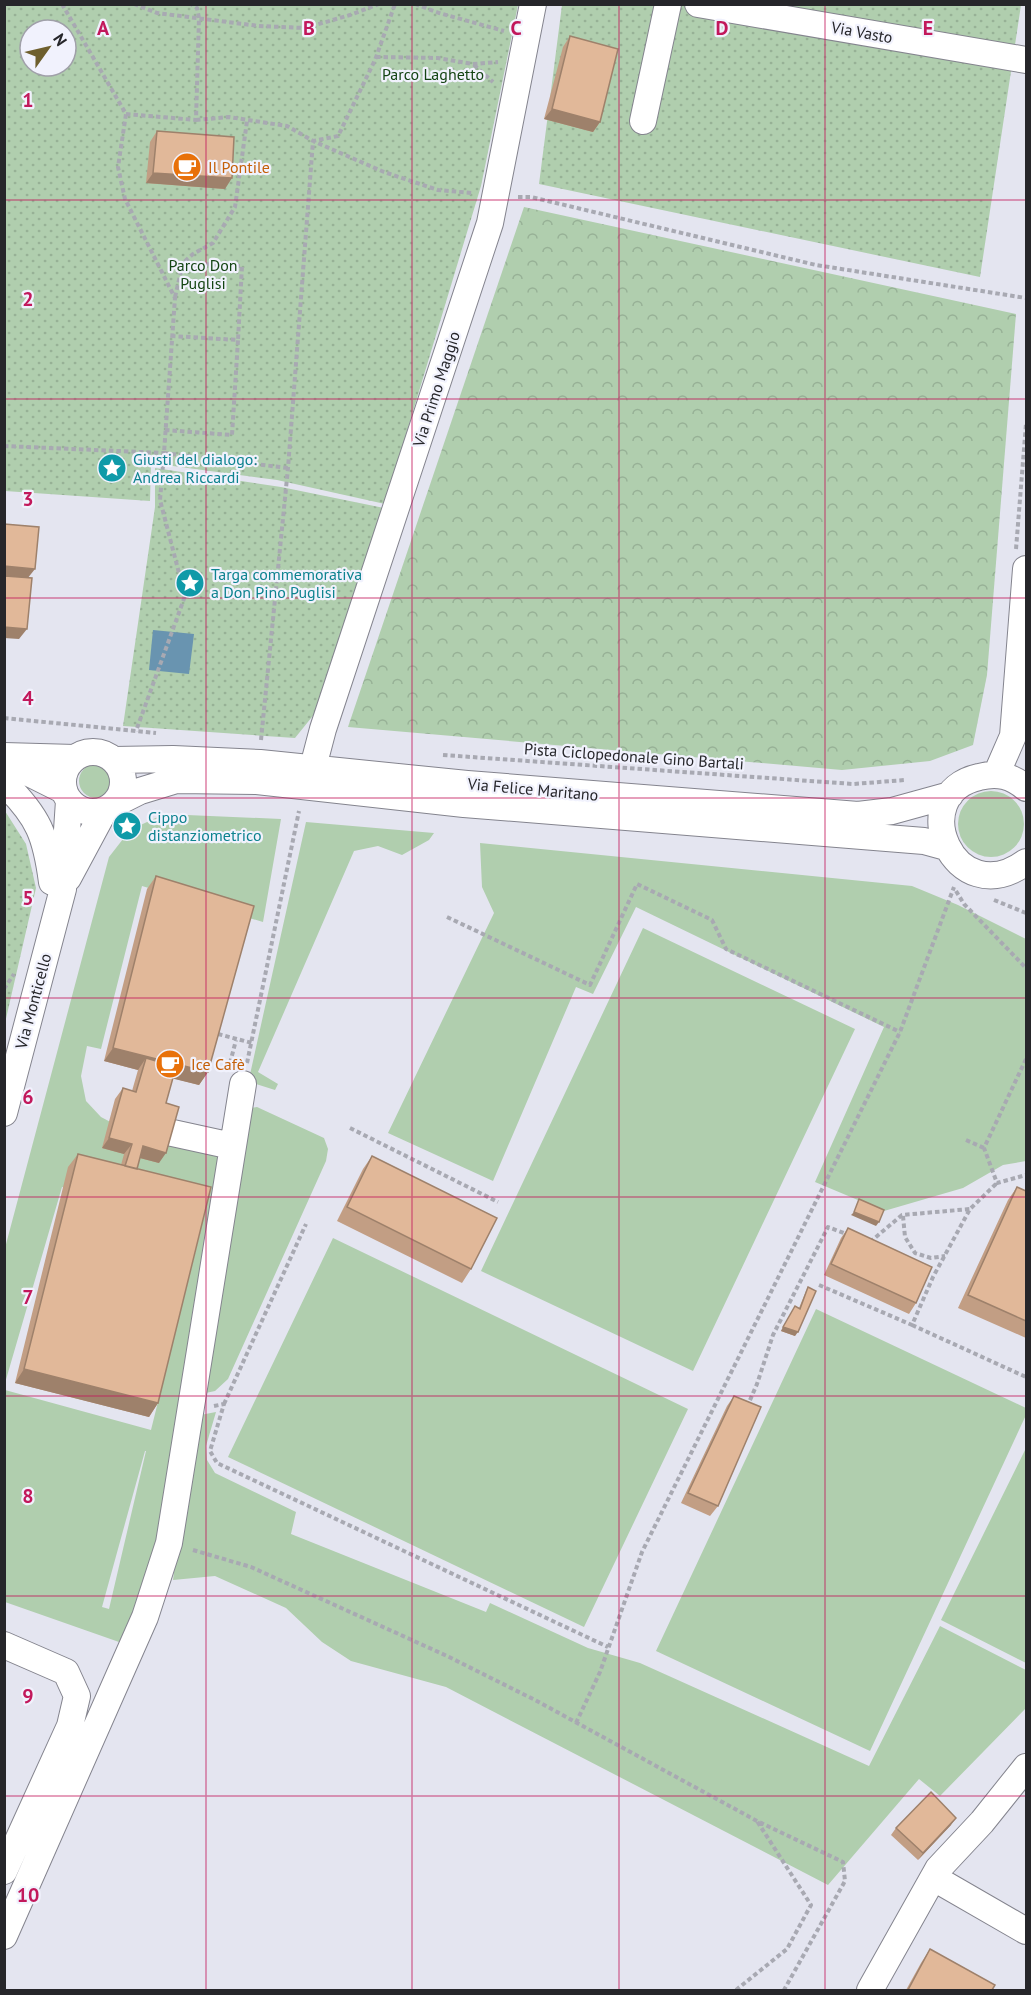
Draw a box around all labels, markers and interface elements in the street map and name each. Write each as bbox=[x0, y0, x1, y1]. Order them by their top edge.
text: A bbox=[97, 15, 110, 41]
text: B bbox=[303, 15, 315, 41]
text: C bbox=[510, 15, 522, 41]
text: D bbox=[716, 15, 729, 41]
text: E bbox=[923, 15, 933, 41]
street label: Via Vasto bbox=[829, 17, 894, 47]
north arrow bbox=[18, 18, 78, 78]
text: N bbox=[49, 30, 72, 50]
park label: Parco Laghetto bbox=[382, 64, 484, 84]
text: 1 bbox=[22, 87, 34, 113]
cafe icon: Il Pontile bbox=[171, 151, 203, 183]
place label: Il Pontile bbox=[208, 157, 270, 177]
park label: Parco Don Puglisi bbox=[168, 255, 238, 293]
text: 2 bbox=[22, 286, 34, 312]
street label: Via Primo Maggio bbox=[408, 329, 464, 450]
place label: Giusti del dialogo: Andrea Riccardi bbox=[133, 449, 257, 487]
place icon: Giusti del dialogo: Andrea Riccardi bbox=[96, 452, 128, 484]
text: 3 bbox=[22, 486, 34, 512]
place label: Targa commemorativa a Don Pino Puglisi bbox=[211, 564, 362, 602]
place icon: Targa commemorativa a Don Pino Puglisi bbox=[174, 567, 206, 599]
text: 4 bbox=[22, 685, 34, 711]
street label: Pista Ciclopedonale Gino Bartali bbox=[523, 738, 745, 774]
street label: Via Felice Maritano bbox=[466, 773, 599, 805]
place label: Cippo distanziometrico bbox=[148, 807, 261, 845]
place icon: Cippo distanziometrico bbox=[111, 810, 143, 842]
text: 5 bbox=[22, 885, 34, 911]
street label: Via Monticello bbox=[10, 951, 55, 1052]
cafe icon: Ice Cafè bbox=[154, 1048, 186, 1080]
place label: Ice Cafè bbox=[191, 1054, 245, 1074]
text: 6 bbox=[22, 1084, 34, 1110]
text: 7 bbox=[22, 1284, 34, 1310]
text: 8 bbox=[22, 1483, 34, 1509]
text: 9 bbox=[22, 1683, 34, 1709]
text: 10 bbox=[17, 1882, 39, 1908]

